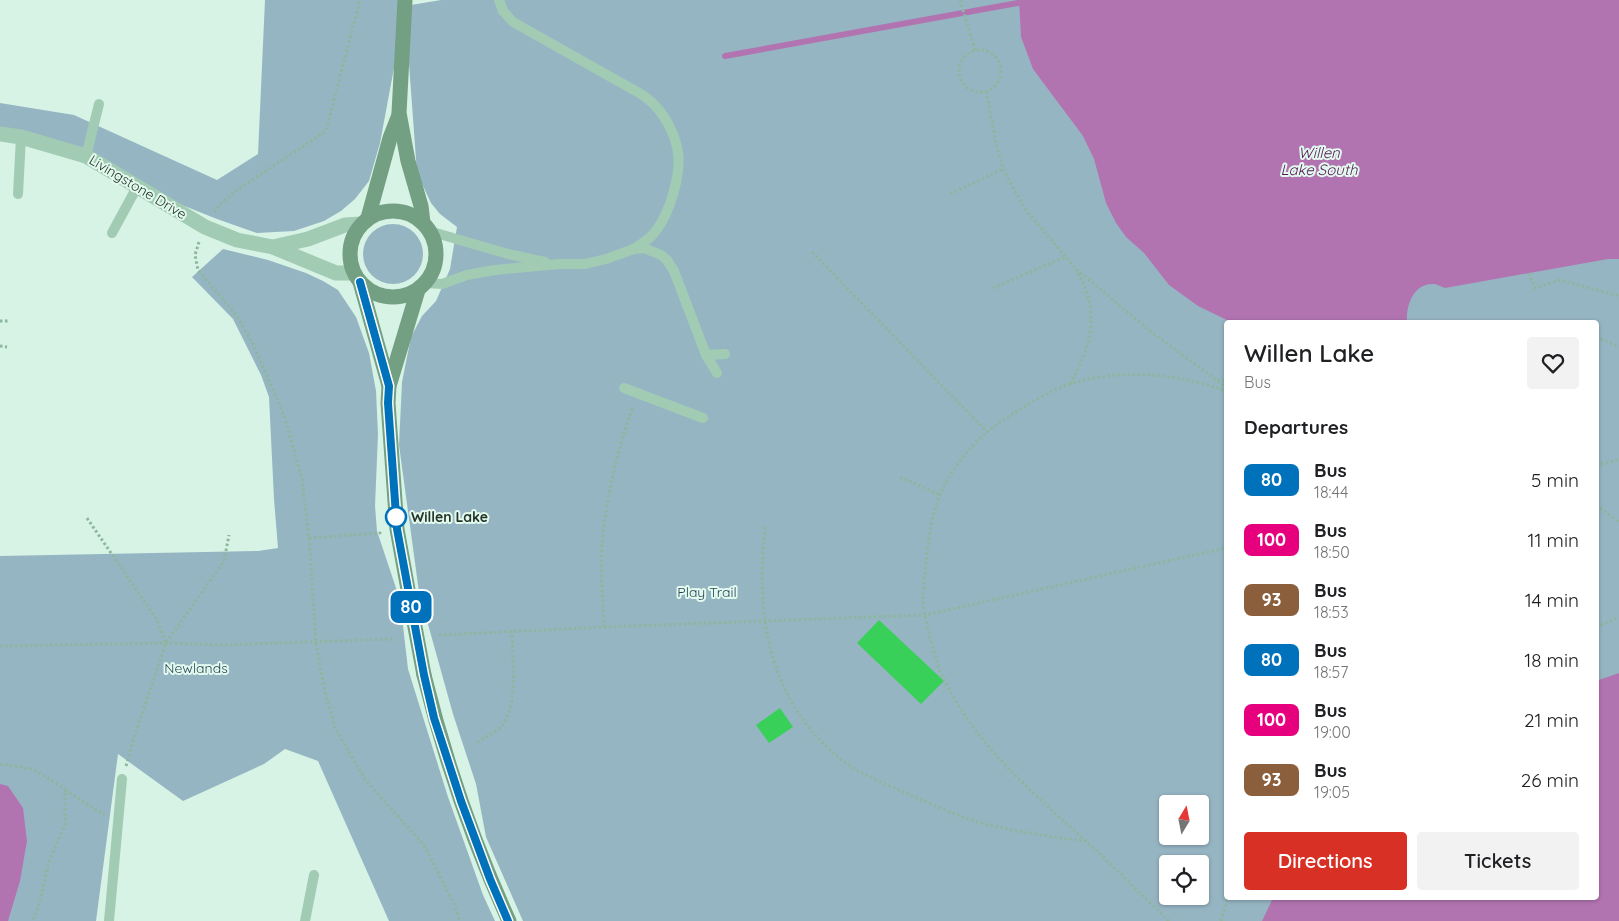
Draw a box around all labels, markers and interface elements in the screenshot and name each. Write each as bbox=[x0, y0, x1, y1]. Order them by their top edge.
water label: Willen Lake South bbox=[1281, 143, 1358, 179]
street label: Livingstone Drive bbox=[86, 151, 190, 223]
button: heart bbox=[1527, 337, 1579, 389]
text: Willen Lake bbox=[1244, 338, 1374, 368]
text: Bus bbox=[1244, 372, 1271, 392]
text: Departures bbox=[1244, 415, 1348, 439]
text: Bus bbox=[1314, 458, 1347, 482]
text: 80 bbox=[1261, 468, 1282, 491]
text: 5 min bbox=[1531, 468, 1579, 492]
text: 18:44 bbox=[1314, 482, 1348, 502]
marker: Willen Lake bbox=[385, 506, 407, 528]
place label: Willen Lake bbox=[411, 508, 488, 526]
text: Bus bbox=[1314, 518, 1347, 542]
text: 100 bbox=[1257, 528, 1286, 551]
text: 11 min bbox=[1527, 528, 1579, 552]
text: 18:50 bbox=[1314, 542, 1350, 562]
text: Bus bbox=[1314, 578, 1347, 602]
park label: Play Trail bbox=[677, 583, 737, 601]
text: 93 bbox=[1262, 588, 1281, 611]
text: 14 min bbox=[1525, 588, 1579, 612]
line badge: 80 bbox=[388, 591, 434, 623]
text: 80 bbox=[401, 595, 421, 618]
text: 18:53 bbox=[1314, 602, 1349, 622]
text: Bus bbox=[1314, 638, 1347, 662]
text: 80 bbox=[1261, 648, 1282, 671]
text: 18 min bbox=[1524, 648, 1579, 672]
park label: Newlands bbox=[164, 659, 228, 677]
text: 18:57 bbox=[1314, 662, 1348, 682]
text: Bus bbox=[1314, 698, 1347, 722]
text: 100 bbox=[1257, 708, 1286, 731]
text: 21 min bbox=[1524, 708, 1579, 732]
text: 19:00 bbox=[1314, 722, 1351, 742]
text: Bus bbox=[1314, 758, 1347, 782]
text: 93 bbox=[1262, 768, 1281, 791]
text: 26 min bbox=[1521, 768, 1579, 792]
text: 19:05 bbox=[1314, 782, 1350, 802]
north arrow bbox=[1159, 795, 1209, 845]
map controls bbox=[1159, 795, 1209, 905]
button: Directions bbox=[1244, 832, 1407, 890]
button: Tickets bbox=[1417, 832, 1579, 890]
button: locate bbox=[1159, 855, 1209, 905]

